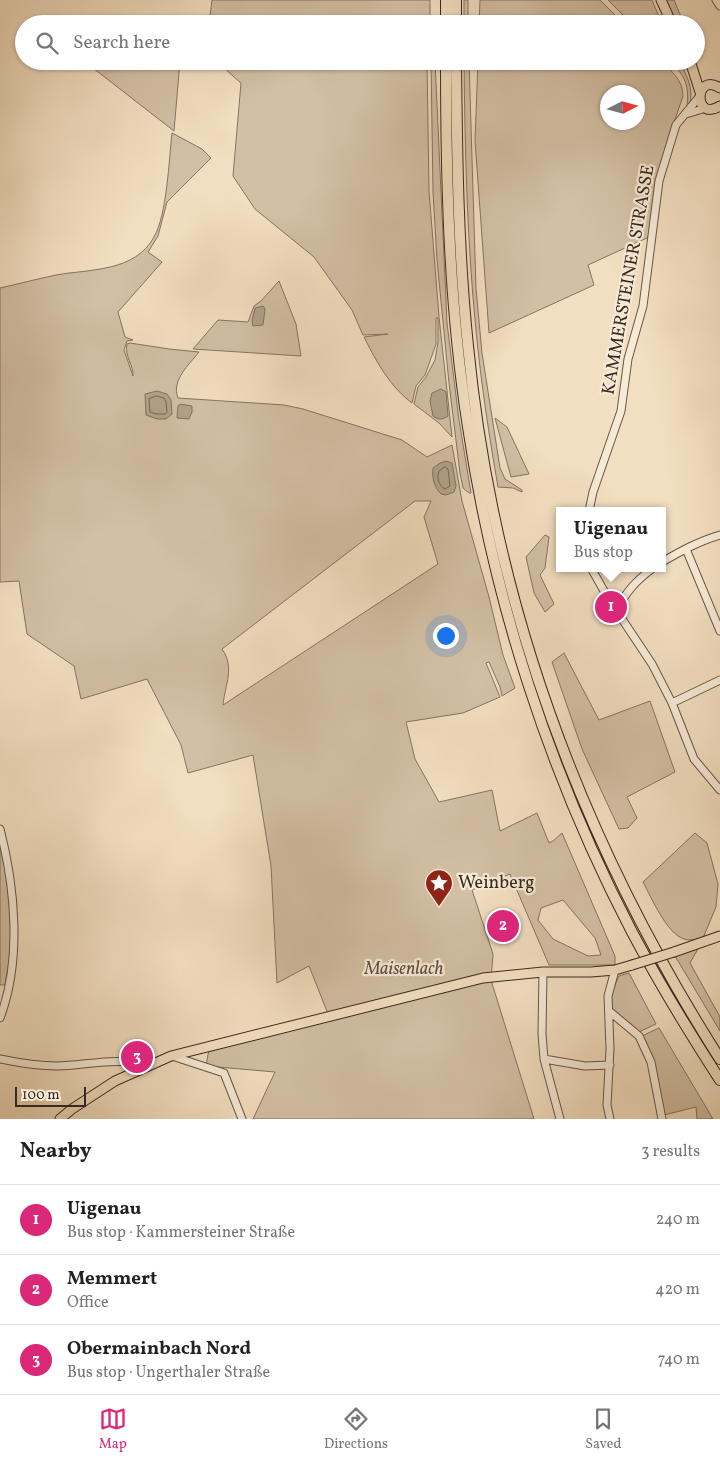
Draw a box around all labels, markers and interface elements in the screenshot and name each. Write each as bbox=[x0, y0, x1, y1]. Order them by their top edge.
search box bbox=[15, 15, 705, 70]
icon: search bbox=[33, 29, 61, 57]
text: Search here bbox=[73, 30, 170, 56]
north arrow bbox=[600, 85, 645, 130]
street label: KAMMERSTEINER STRASSE bbox=[596, 163, 662, 397]
popup bbox=[556, 507, 666, 572]
text: Uigenau bbox=[574, 516, 648, 542]
text: Bus stop bbox=[574, 542, 633, 564]
pin: 1 bbox=[595, 588, 627, 626]
your location bbox=[433, 623, 459, 649]
place icon: Weinberg bbox=[424, 868, 454, 907]
place label: Weinberg bbox=[458, 871, 534, 896]
pin: 2 bbox=[487, 907, 519, 945]
park label: Maisenlach bbox=[363, 957, 444, 982]
pin: 3 bbox=[121, 1038, 153, 1076]
scale bar bbox=[15, 1084, 86, 1107]
text: 100 m bbox=[22, 1086, 60, 1105]
text: Nearby bbox=[20, 1137, 91, 1166]
text: 3 results bbox=[641, 1141, 700, 1163]
text: Uigenau bbox=[67, 1196, 141, 1222]
text: 1 bbox=[33, 1209, 39, 1231]
text: 240 m bbox=[656, 1209, 700, 1231]
text: Bus stop · Kammersteiner Straße bbox=[67, 1222, 295, 1244]
text: Memmert bbox=[67, 1266, 157, 1292]
text: 2 bbox=[32, 1279, 40, 1301]
text: 420 m bbox=[655, 1279, 700, 1301]
text: Office bbox=[67, 1292, 109, 1314]
text: Obermainbach Nord bbox=[67, 1336, 251, 1362]
text: 3 bbox=[32, 1349, 40, 1371]
text: 740 m bbox=[658, 1349, 700, 1371]
text: Bus stop · Ungerthaler Straße bbox=[67, 1362, 270, 1384]
tab: Map bbox=[99, 1405, 127, 1454]
tab: Directions bbox=[324, 1405, 388, 1454]
tab: Saved bbox=[585, 1405, 621, 1454]

